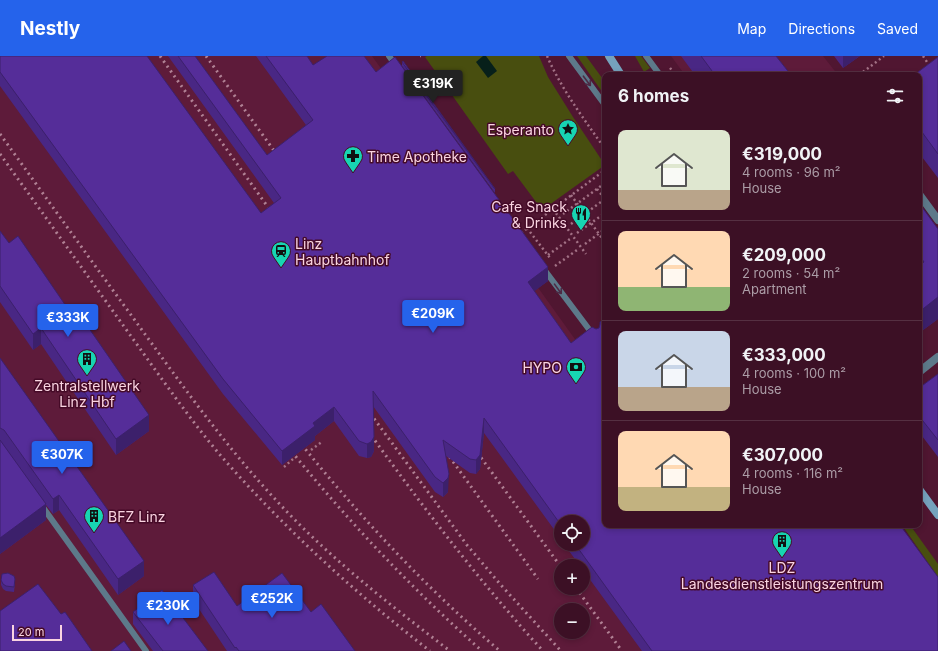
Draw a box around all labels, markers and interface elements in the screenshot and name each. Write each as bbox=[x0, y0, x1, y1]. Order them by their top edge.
text: Nestly bbox=[20, 17, 80, 40]
text: Map bbox=[737, 20, 766, 37]
text: Directions bbox=[788, 20, 855, 37]
text: Saved bbox=[877, 20, 918, 37]
pin: €319K bbox=[405, 70, 461, 104]
text: €319K bbox=[413, 75, 453, 91]
one-way arrow bbox=[583, 75, 591, 86]
icon: filters bbox=[884, 85, 906, 107]
text: 6 homes bbox=[618, 86, 689, 106]
place icon: Esperanto bbox=[557, 118, 579, 146]
place label: Esperanto bbox=[487, 121, 554, 138]
text: €319,000 bbox=[742, 144, 822, 164]
pharmacy icon: Time Apotheke bbox=[342, 145, 364, 173]
icon: home bbox=[650, 146, 698, 194]
place label: Time Apotheke bbox=[367, 148, 467, 165]
text: 4 rooms · 96 m² bbox=[742, 164, 841, 180]
text: House bbox=[742, 180, 782, 196]
place label: Cafe Snack & Drinks bbox=[491, 198, 567, 231]
restaurant icon: Cafe Snack & Drinks bbox=[570, 203, 592, 231]
place label: Linz Hauptbahnhof bbox=[295, 235, 390, 268]
station icon: Linz Hauptbahnhof bbox=[270, 240, 292, 268]
text: €209,000 bbox=[742, 245, 826, 265]
icon: home bbox=[650, 247, 698, 295]
text: 2 rooms · 54 m² bbox=[742, 265, 840, 281]
text: Apartment bbox=[742, 281, 807, 297]
one-way arrow bbox=[554, 283, 562, 294]
pin: €209K bbox=[405, 300, 461, 334]
pin: €333K bbox=[40, 304, 96, 338]
text: €209K bbox=[411, 305, 455, 321]
text: €333K bbox=[46, 309, 90, 325]
text: €333,000 bbox=[742, 345, 826, 365]
icon: home bbox=[650, 347, 698, 395]
building icon: Zentralstellwerk Linz Hbf bbox=[76, 348, 98, 376]
bank icon: HYPO bbox=[565, 356, 587, 384]
place label: HYPO bbox=[522, 359, 562, 376]
text: 4 rooms · 100 m² bbox=[742, 365, 846, 381]
place label: Zentralstellwerk Linz Hbf bbox=[34, 377, 140, 410]
text: House bbox=[742, 381, 782, 397]
pin: €307K bbox=[34, 441, 90, 475]
text: €307,000 bbox=[742, 445, 823, 465]
text: €307K bbox=[41, 446, 83, 462]
icon: home bbox=[650, 447, 698, 495]
text: 4 rooms · 116 m² bbox=[742, 465, 843, 481]
text: House bbox=[742, 481, 782, 497]
building icon: BFZ Linz bbox=[83, 505, 105, 533]
place label: BFZ Linz bbox=[108, 508, 165, 525]
map controls bbox=[554, 515, 590, 639]
button: locate bbox=[554, 515, 590, 551]
building icon: LDZ Landesdienstleistungszentrum bbox=[771, 530, 793, 558]
button: + bbox=[554, 559, 590, 595]
place label: LDZ Landesdienstleistungszentrum bbox=[681, 559, 883, 592]
pin: €252K bbox=[244, 585, 300, 619]
text: €252K bbox=[251, 590, 293, 606]
pin: €230K bbox=[140, 592, 196, 626]
text: €230K bbox=[146, 597, 190, 613]
button: − bbox=[554, 603, 590, 639]
scale bar bbox=[12, 623, 62, 642]
text: 20 m bbox=[18, 625, 44, 639]

